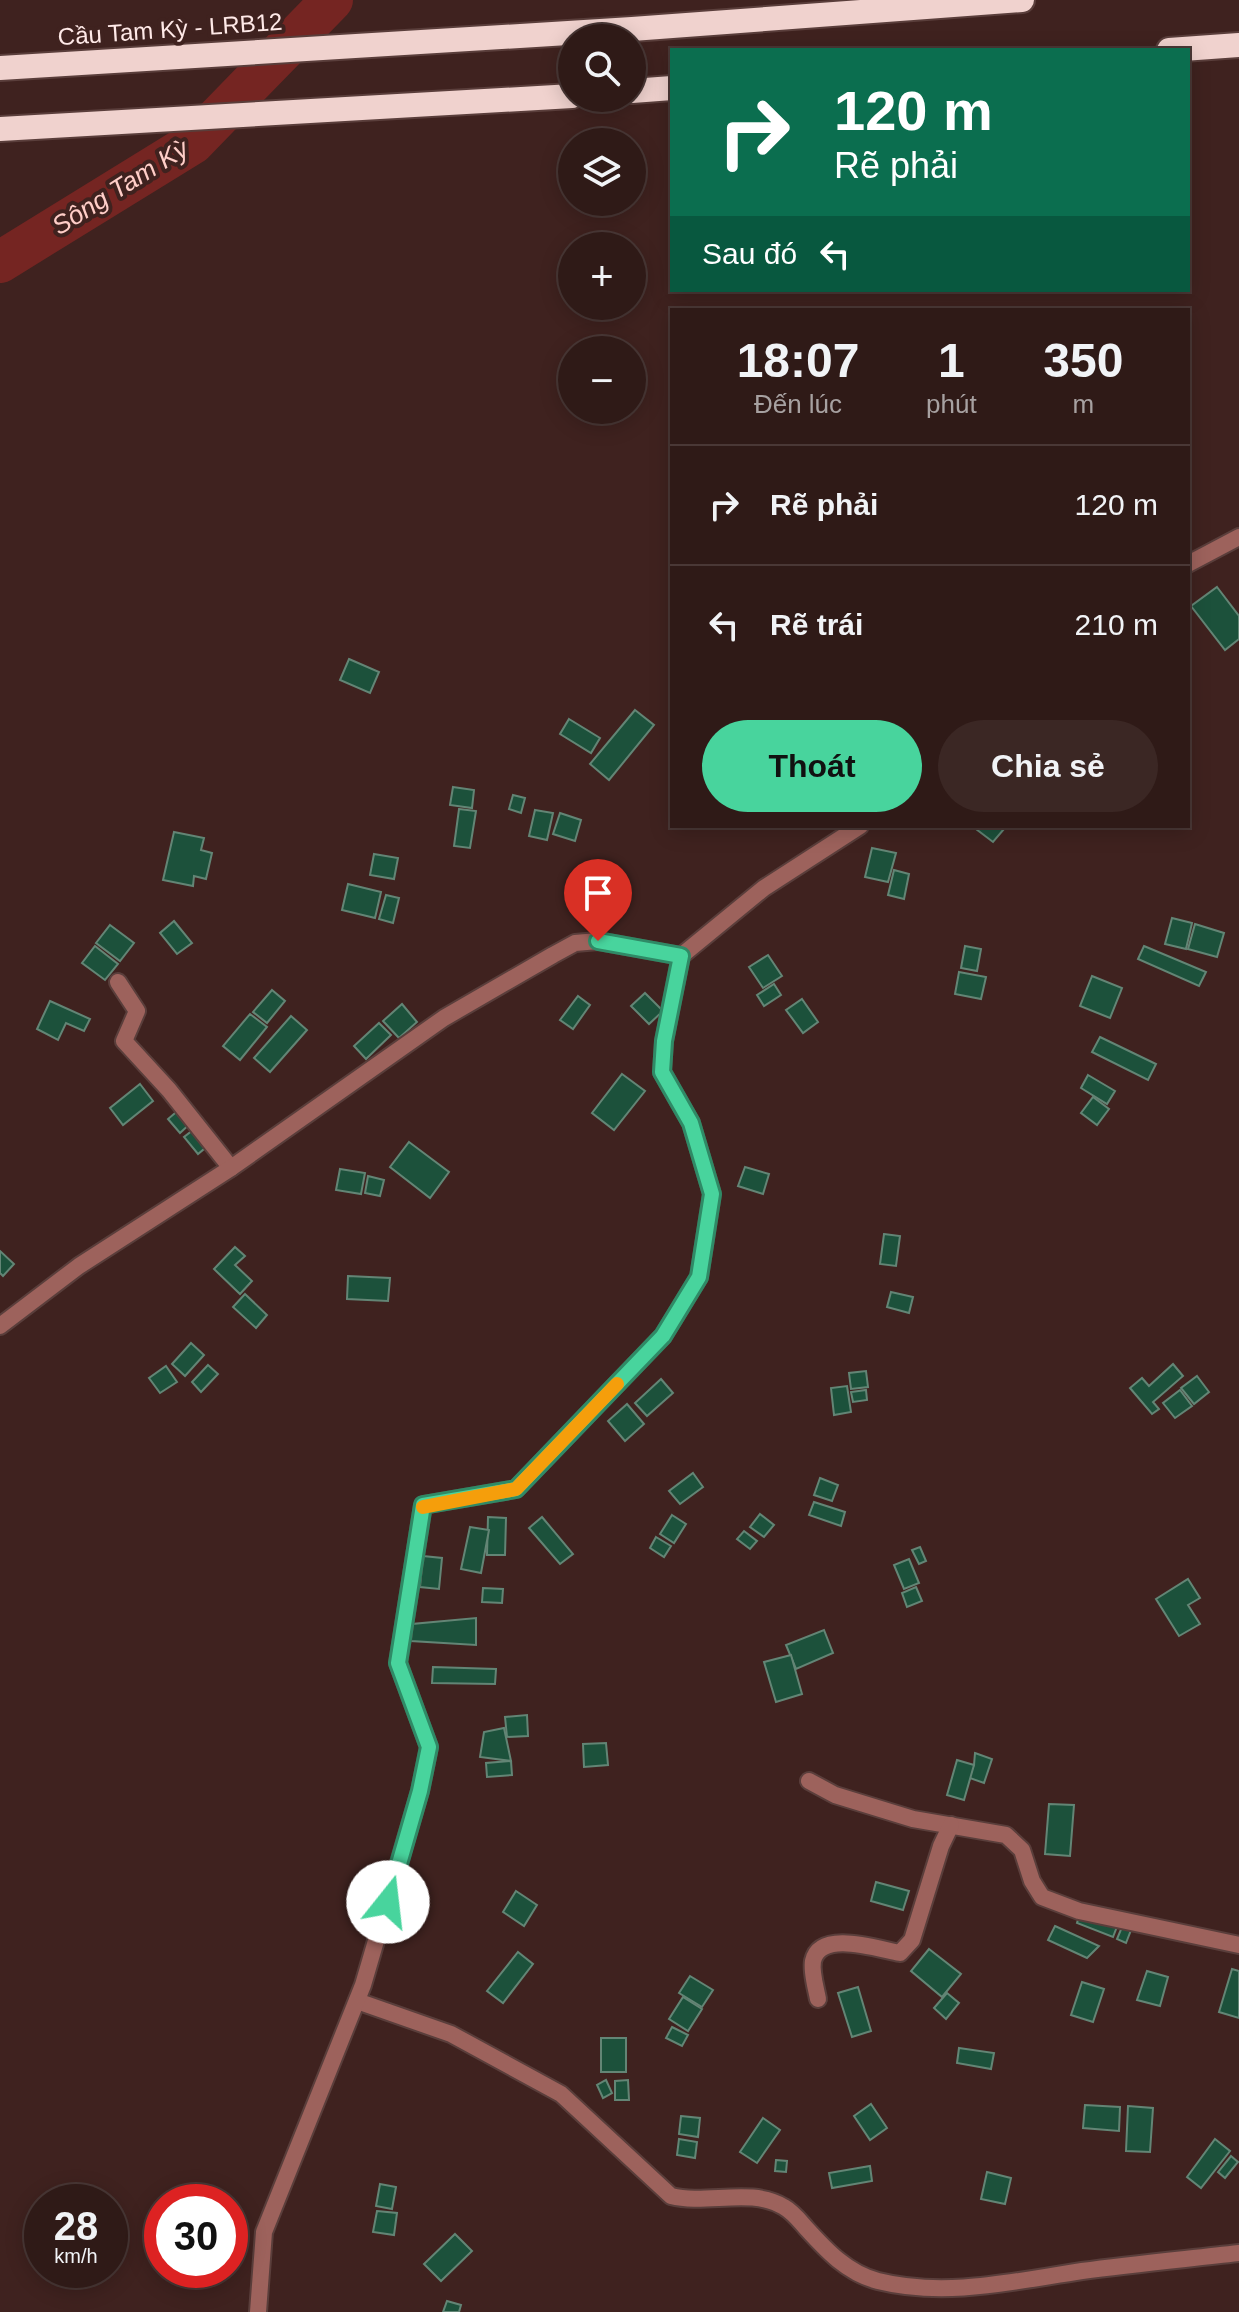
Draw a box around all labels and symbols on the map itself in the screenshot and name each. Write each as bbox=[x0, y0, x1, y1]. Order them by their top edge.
street label: Cầu Tam Kỳ - LRB12 bbox=[57, 8, 283, 50]
water label: Sông Tam Kỳ bbox=[46, 132, 195, 241]
pin bbox=[564, 859, 632, 941]
position arrow bbox=[346, 1860, 430, 1944]
speed limit sign: 30 bbox=[144, 2184, 248, 2288]

